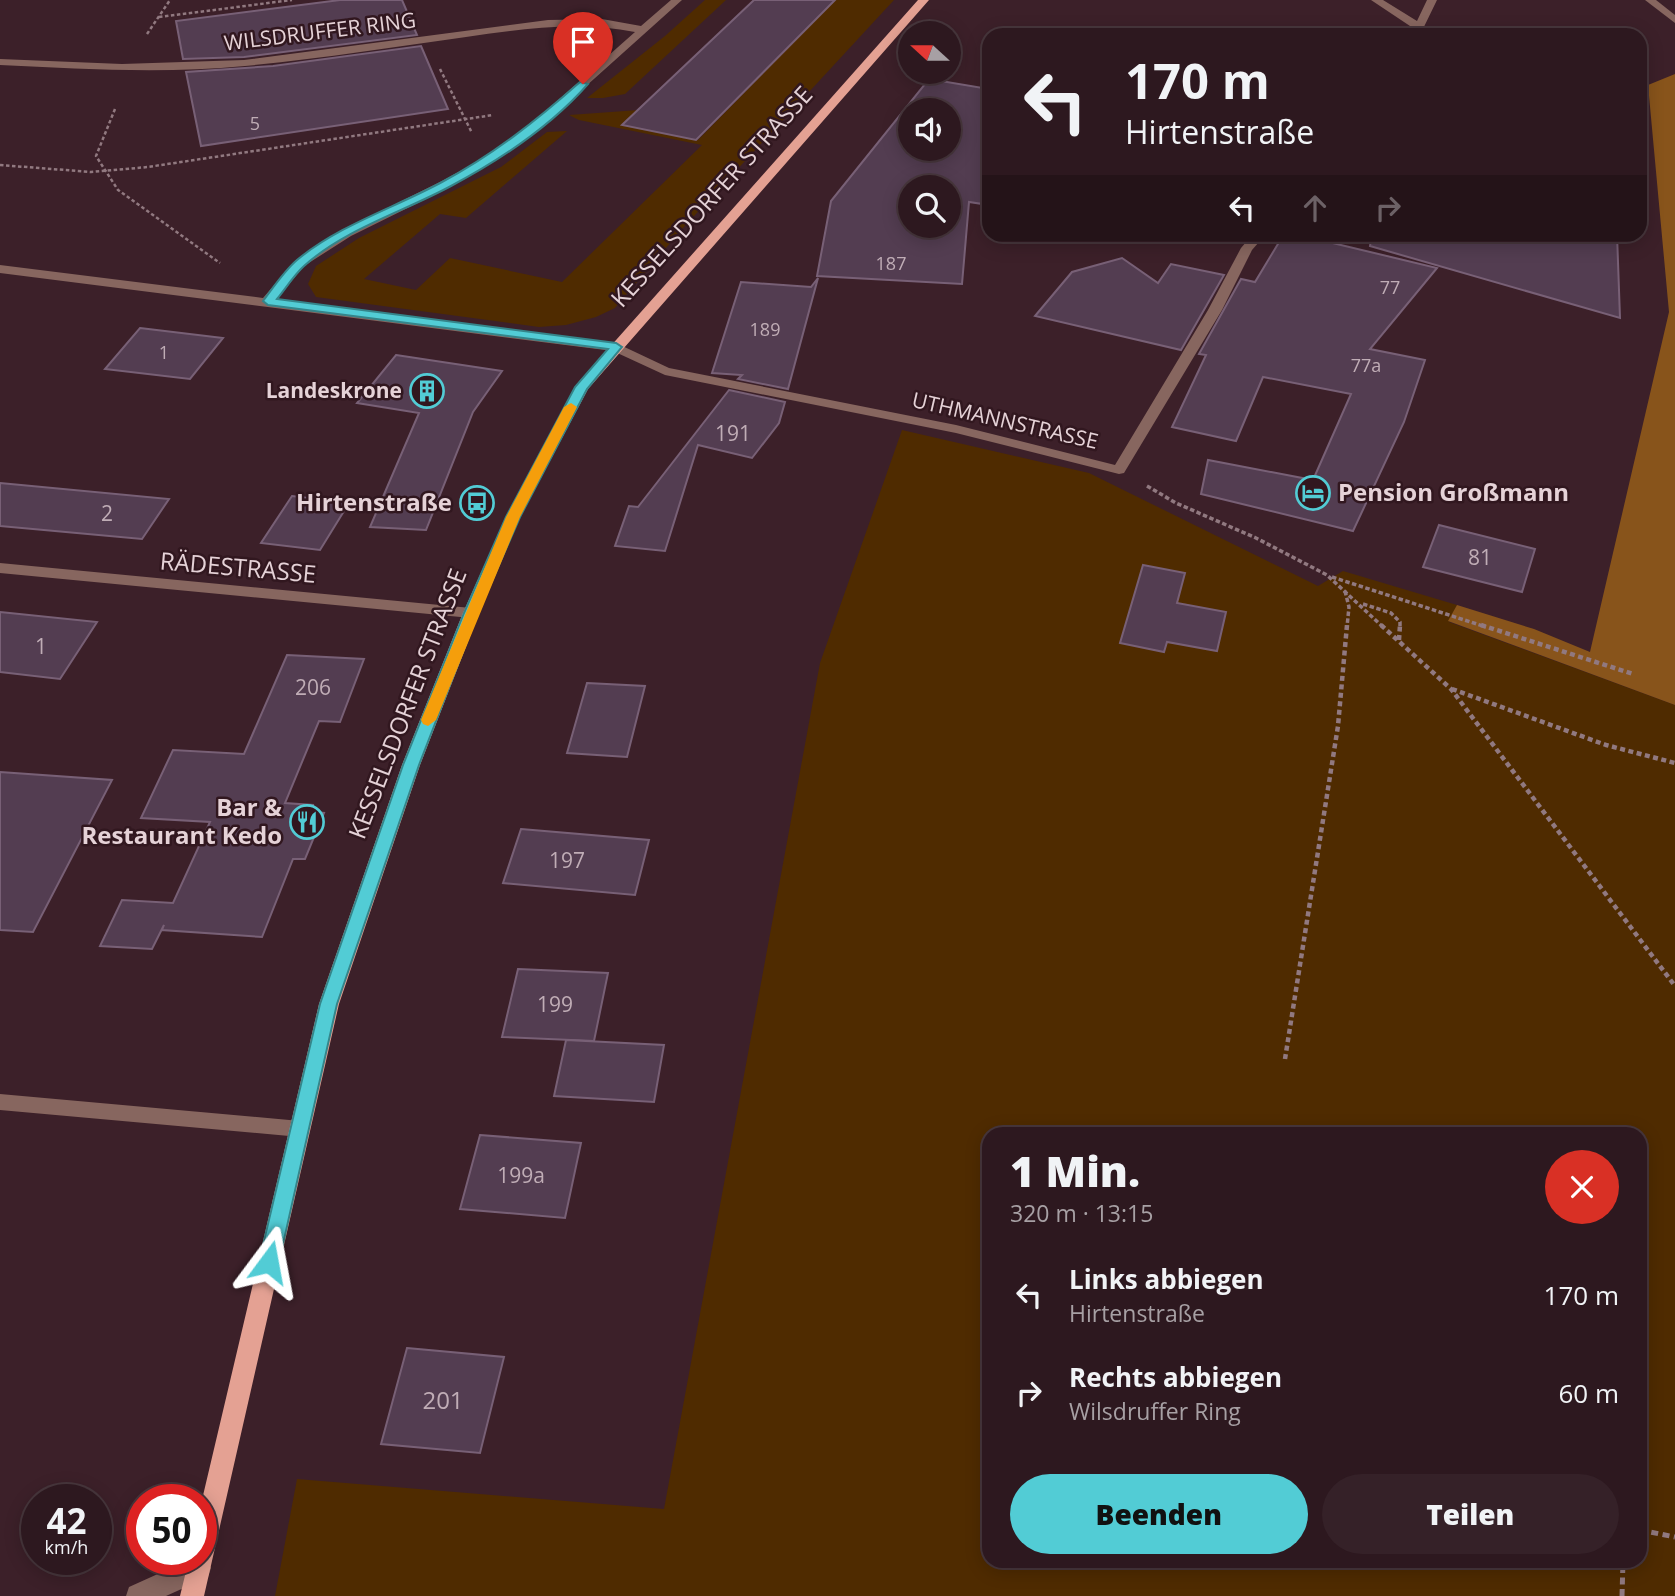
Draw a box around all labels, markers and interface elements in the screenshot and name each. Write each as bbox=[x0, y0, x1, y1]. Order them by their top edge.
street label: WILSDRUFFER RING bbox=[222, 5, 417, 57]
pin bbox=[553, 12.0, 613, 84]
north arrow bbox=[898, 21, 961, 84]
map controls bbox=[898, 21, 961, 238]
icon: arrive bbox=[564, 23, 602, 61]
text: 170 m bbox=[1125, 47, 1270, 113]
icon: left bbox=[1010, 56, 1101, 147]
street label: KESSELSDORFER STRASSE bbox=[603, 78, 819, 314]
button: sound bbox=[898, 98, 961, 161]
text: Hirtenstraße bbox=[1125, 110, 1314, 153]
house number: 5 bbox=[250, 111, 260, 135]
button: search bbox=[898, 175, 961, 238]
icon: left bbox=[1223, 189, 1261, 227]
icon: ahead bbox=[1296, 189, 1334, 227]
icon: right bbox=[1369, 189, 1407, 227]
house number: 187 bbox=[876, 251, 906, 275]
house number: 77 bbox=[1380, 275, 1400, 299]
house number: 189 bbox=[750, 317, 780, 341]
house number: 1 bbox=[159, 340, 169, 364]
house number: 77a bbox=[1351, 353, 1381, 377]
building icon: Landeskrone bbox=[408, 372, 446, 410]
place label: Landeskrone bbox=[266, 376, 402, 404]
street label: UTHMANNSTRASSE bbox=[909, 385, 1101, 455]
house number: 191 bbox=[715, 419, 751, 447]
hotel icon: Pension Großmann bbox=[1294, 474, 1332, 512]
place label: Pension Großmann bbox=[1338, 475, 1569, 508]
bus stop icon: Hirtenstraße bbox=[458, 484, 496, 522]
place label: Hirtenstraße bbox=[296, 485, 452, 518]
house number: 2 bbox=[101, 499, 113, 527]
street label: RÄDESTRASSE bbox=[159, 543, 318, 590]
house number: 81 bbox=[1468, 543, 1492, 571]
street label: KESSELSDORFER STRASSE bbox=[340, 564, 473, 843]
house number: 1 bbox=[35, 632, 47, 660]
house number: 206 bbox=[295, 673, 331, 701]
place label: Bar & Restaurant Kedo bbox=[81, 790, 282, 851]
restaurant icon: Bar & Restaurant Kedo bbox=[288, 803, 326, 841]
house number: 197 bbox=[549, 846, 585, 874]
house number: 199 bbox=[537, 990, 573, 1018]
text: 1 Min. bbox=[1010, 1142, 1140, 1199]
button: close bbox=[1545, 1150, 1619, 1224]
house number: 199a bbox=[497, 1161, 545, 1189]
text: 320 m · 13:15 bbox=[1010, 1197, 1153, 1229]
position arrow bbox=[232, 1225, 306, 1299]
text: Links abbiegen bbox=[1069, 1261, 1264, 1297]
icon: left bbox=[1010, 1276, 1048, 1314]
text: 170 m bbox=[1544, 1277, 1619, 1313]
text: Hirtenstraße bbox=[1069, 1297, 1205, 1329]
text: Rechts abbiegen bbox=[1069, 1359, 1282, 1395]
icon: right bbox=[1010, 1374, 1048, 1412]
text: 60 m bbox=[1558, 1375, 1619, 1411]
house number: 201 bbox=[422, 1383, 464, 1416]
text: Wilsdruffer Ring bbox=[1069, 1395, 1241, 1427]
button: Beenden bbox=[1010, 1474, 1308, 1554]
button: Teilen bbox=[1322, 1474, 1619, 1554]
speed limit sign: 50 bbox=[126, 1484, 217, 1575]
text: 42 bbox=[46, 1497, 87, 1544]
text: km/h bbox=[45, 1535, 88, 1559]

